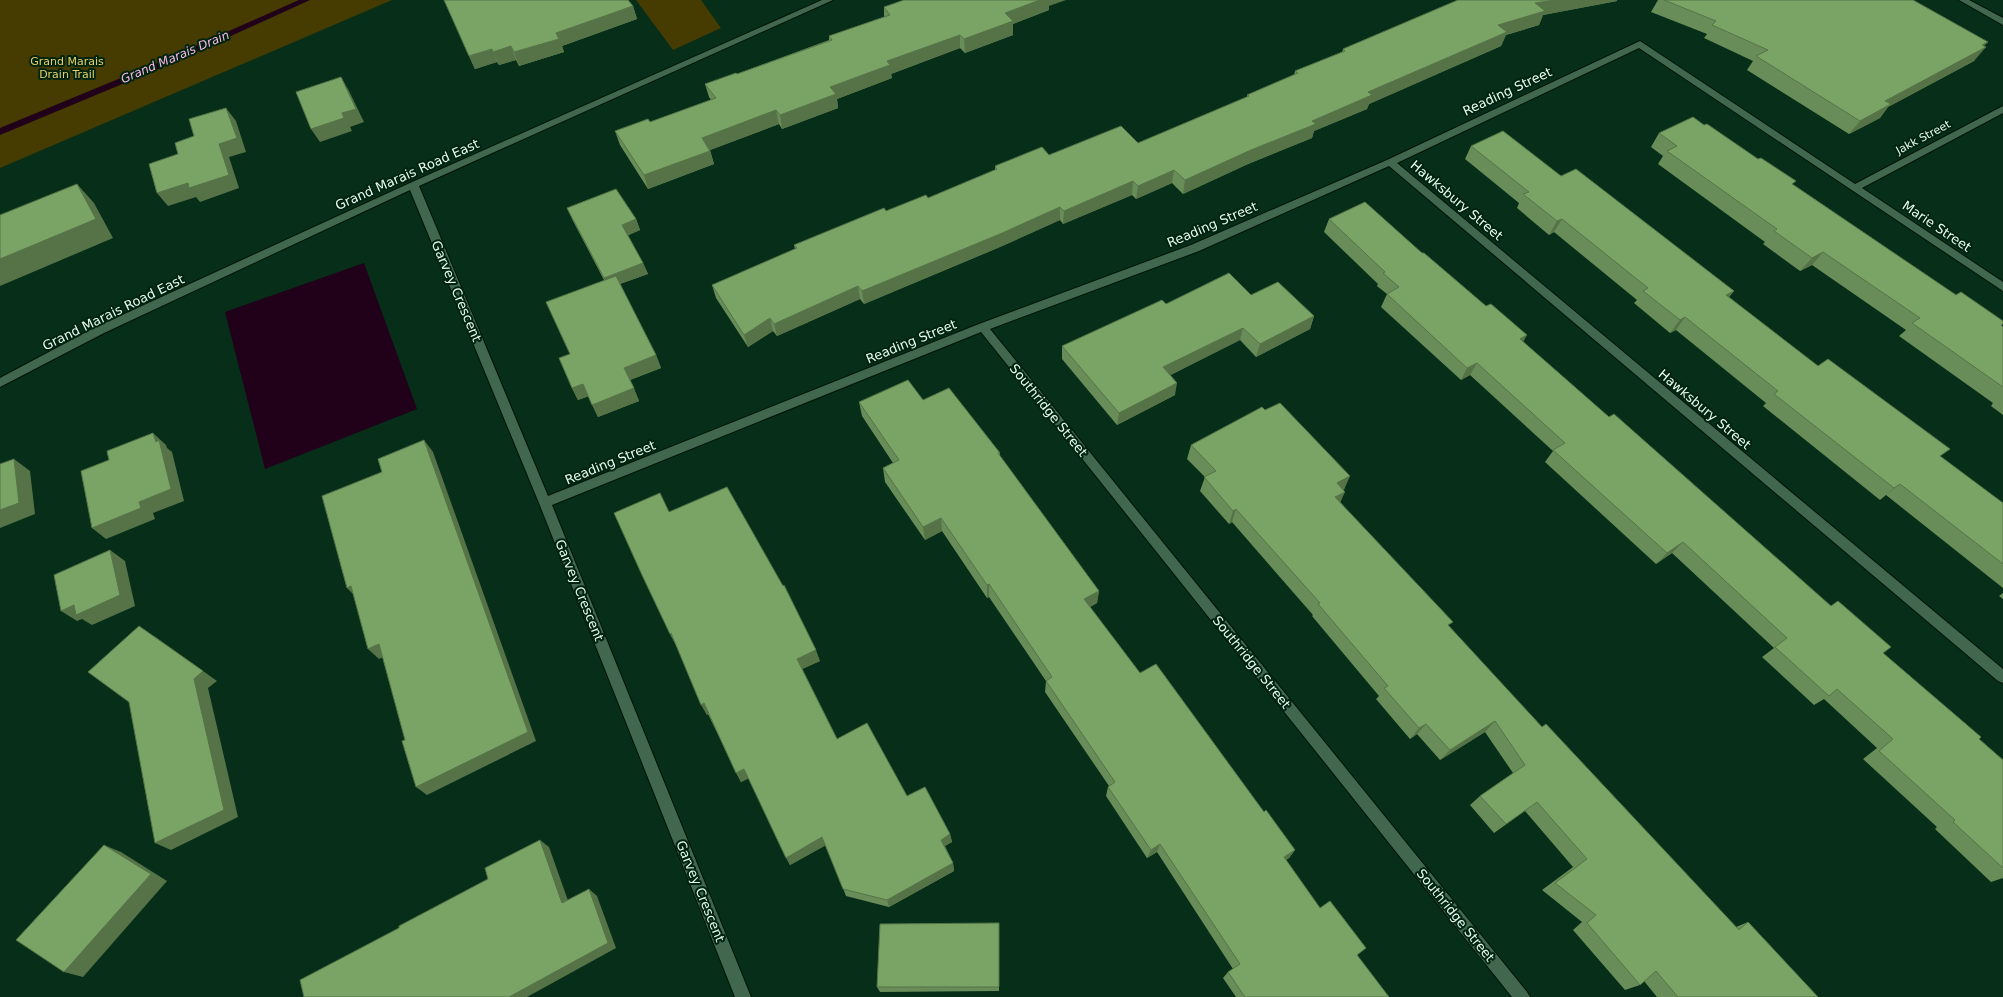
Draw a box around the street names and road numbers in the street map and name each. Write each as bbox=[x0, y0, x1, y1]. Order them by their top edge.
street label: Reading Street bbox=[1460, 64, 1554, 119]
street label: Jakk Street bbox=[1893, 117, 1953, 158]
street label: Grand Marais Road East bbox=[333, 136, 481, 213]
street label: Hawksbury Street bbox=[1407, 157, 1506, 243]
street label: Marie Street bbox=[1899, 198, 1974, 255]
street label: Reading Street bbox=[1165, 199, 1259, 250]
street label: Garvey Crescent bbox=[428, 238, 485, 344]
street label: Grand Marais Road East bbox=[40, 272, 187, 353]
street label: Reading Street bbox=[864, 316, 959, 366]
street label: Southridge Street bbox=[1007, 361, 1091, 460]
street label: Hawksbury Street bbox=[1655, 366, 1754, 452]
street label: Reading Street bbox=[563, 437, 658, 487]
street label: Garvey Crescent bbox=[552, 537, 607, 643]
street label: Southridge Street bbox=[1210, 613, 1294, 712]
street label: Garvey Crescent bbox=[673, 838, 728, 944]
street label: Southridge Street bbox=[1414, 866, 1498, 965]

